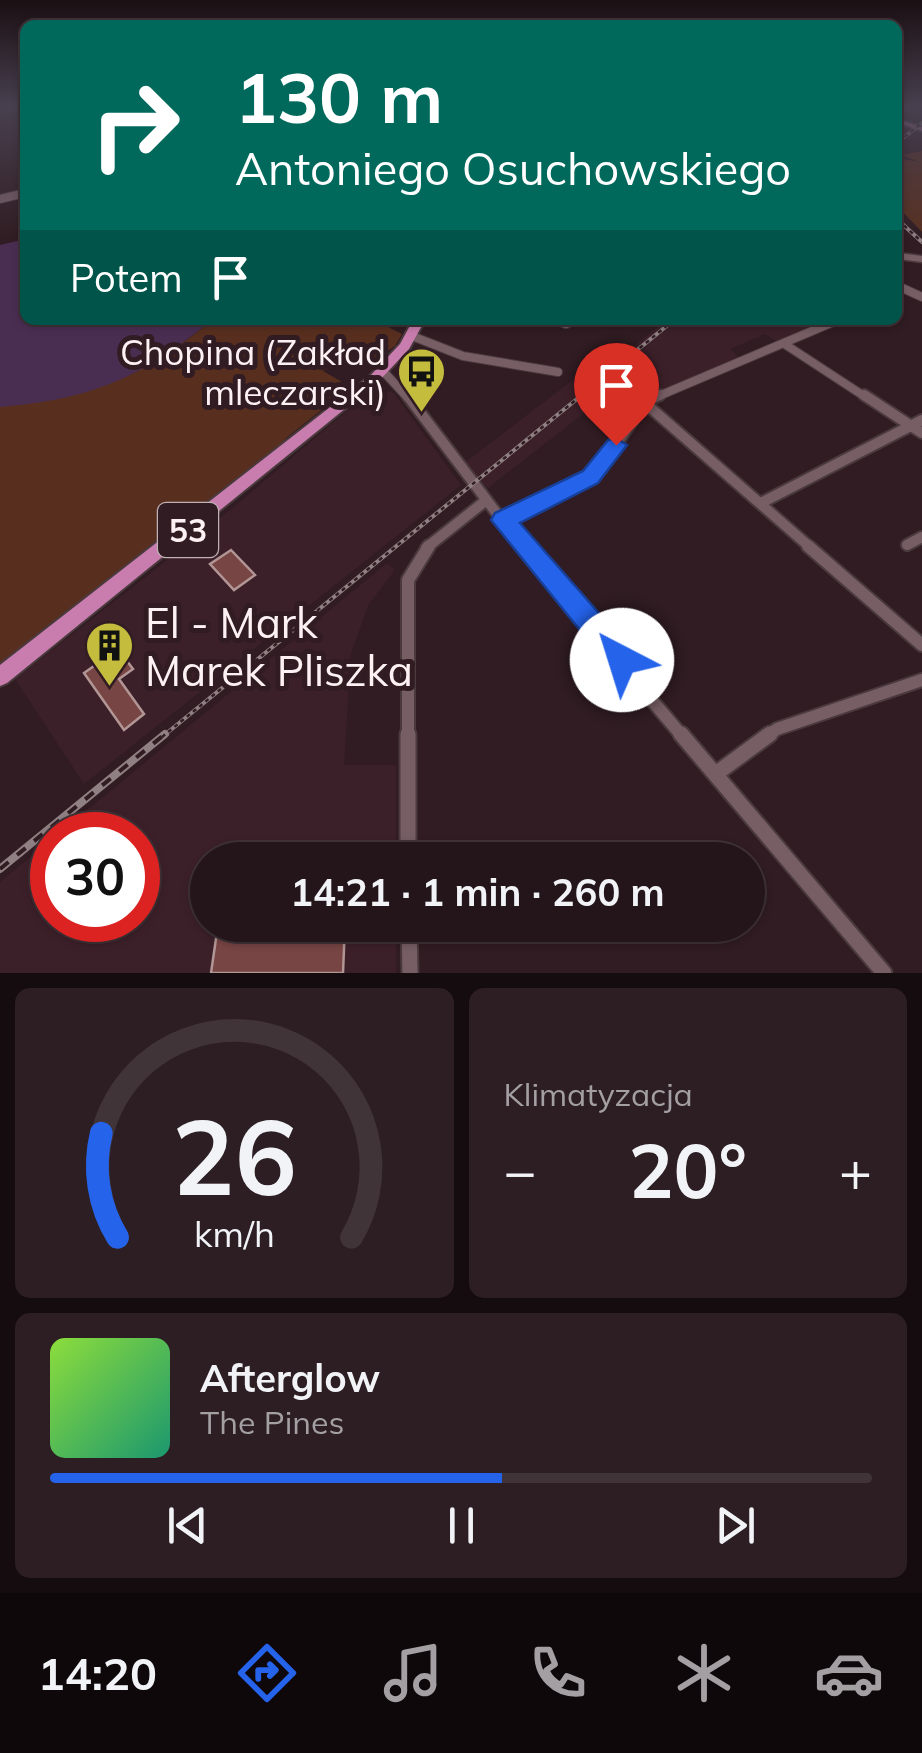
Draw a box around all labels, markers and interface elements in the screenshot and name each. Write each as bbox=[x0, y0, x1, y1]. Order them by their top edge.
text: 130 m bbox=[235, 53, 443, 141]
icon: right bbox=[70, 60, 200, 190]
text: Antoniego Osuchowskiego bbox=[235, 140, 791, 196]
icon: arrive bbox=[203, 250, 258, 305]
text: Potem bbox=[70, 254, 183, 302]
place label: Chopina (Zakład mleczarski) bbox=[120, 330, 386, 414]
pin bbox=[574, 343, 659, 446]
bus stop icon: Chopina (Zakład mleczarski) bbox=[395, 346, 447, 414]
icon: arrive bbox=[589, 358, 644, 413]
road number: 53 bbox=[158, 503, 218, 557]
place label: El - Mark Marek Pliszka bbox=[145, 596, 413, 697]
position arrow bbox=[570, 608, 674, 712]
building icon: El - Mark Marek Pliszka bbox=[84, 620, 136, 688]
speed limit sign: 30 bbox=[30, 812, 160, 942]
text: 14:21 · 1 min · 260 m bbox=[290, 868, 665, 916]
text: Klimatyzacja bbox=[504, 1074, 693, 1114]
text: 26 bbox=[172, 1090, 297, 1221]
text: 20° bbox=[629, 1123, 747, 1217]
text: − bbox=[504, 1136, 537, 1205]
text: + bbox=[839, 1136, 872, 1205]
text: km/h bbox=[194, 1211, 275, 1256]
text: Afterglow bbox=[200, 1354, 380, 1402]
text: The Pines bbox=[200, 1402, 344, 1442]
icon: previous bbox=[160, 1498, 215, 1553]
icon: pause bbox=[434, 1498, 489, 1553]
icon: next bbox=[708, 1498, 763, 1553]
icon: directions bbox=[232, 1638, 302, 1708]
icon: music bbox=[378, 1638, 448, 1708]
icon: phone bbox=[523, 1638, 593, 1708]
icon: climate bbox=[669, 1638, 739, 1708]
icon: car bbox=[814, 1638, 884, 1708]
text: 14:20 bbox=[38, 1645, 157, 1701]

